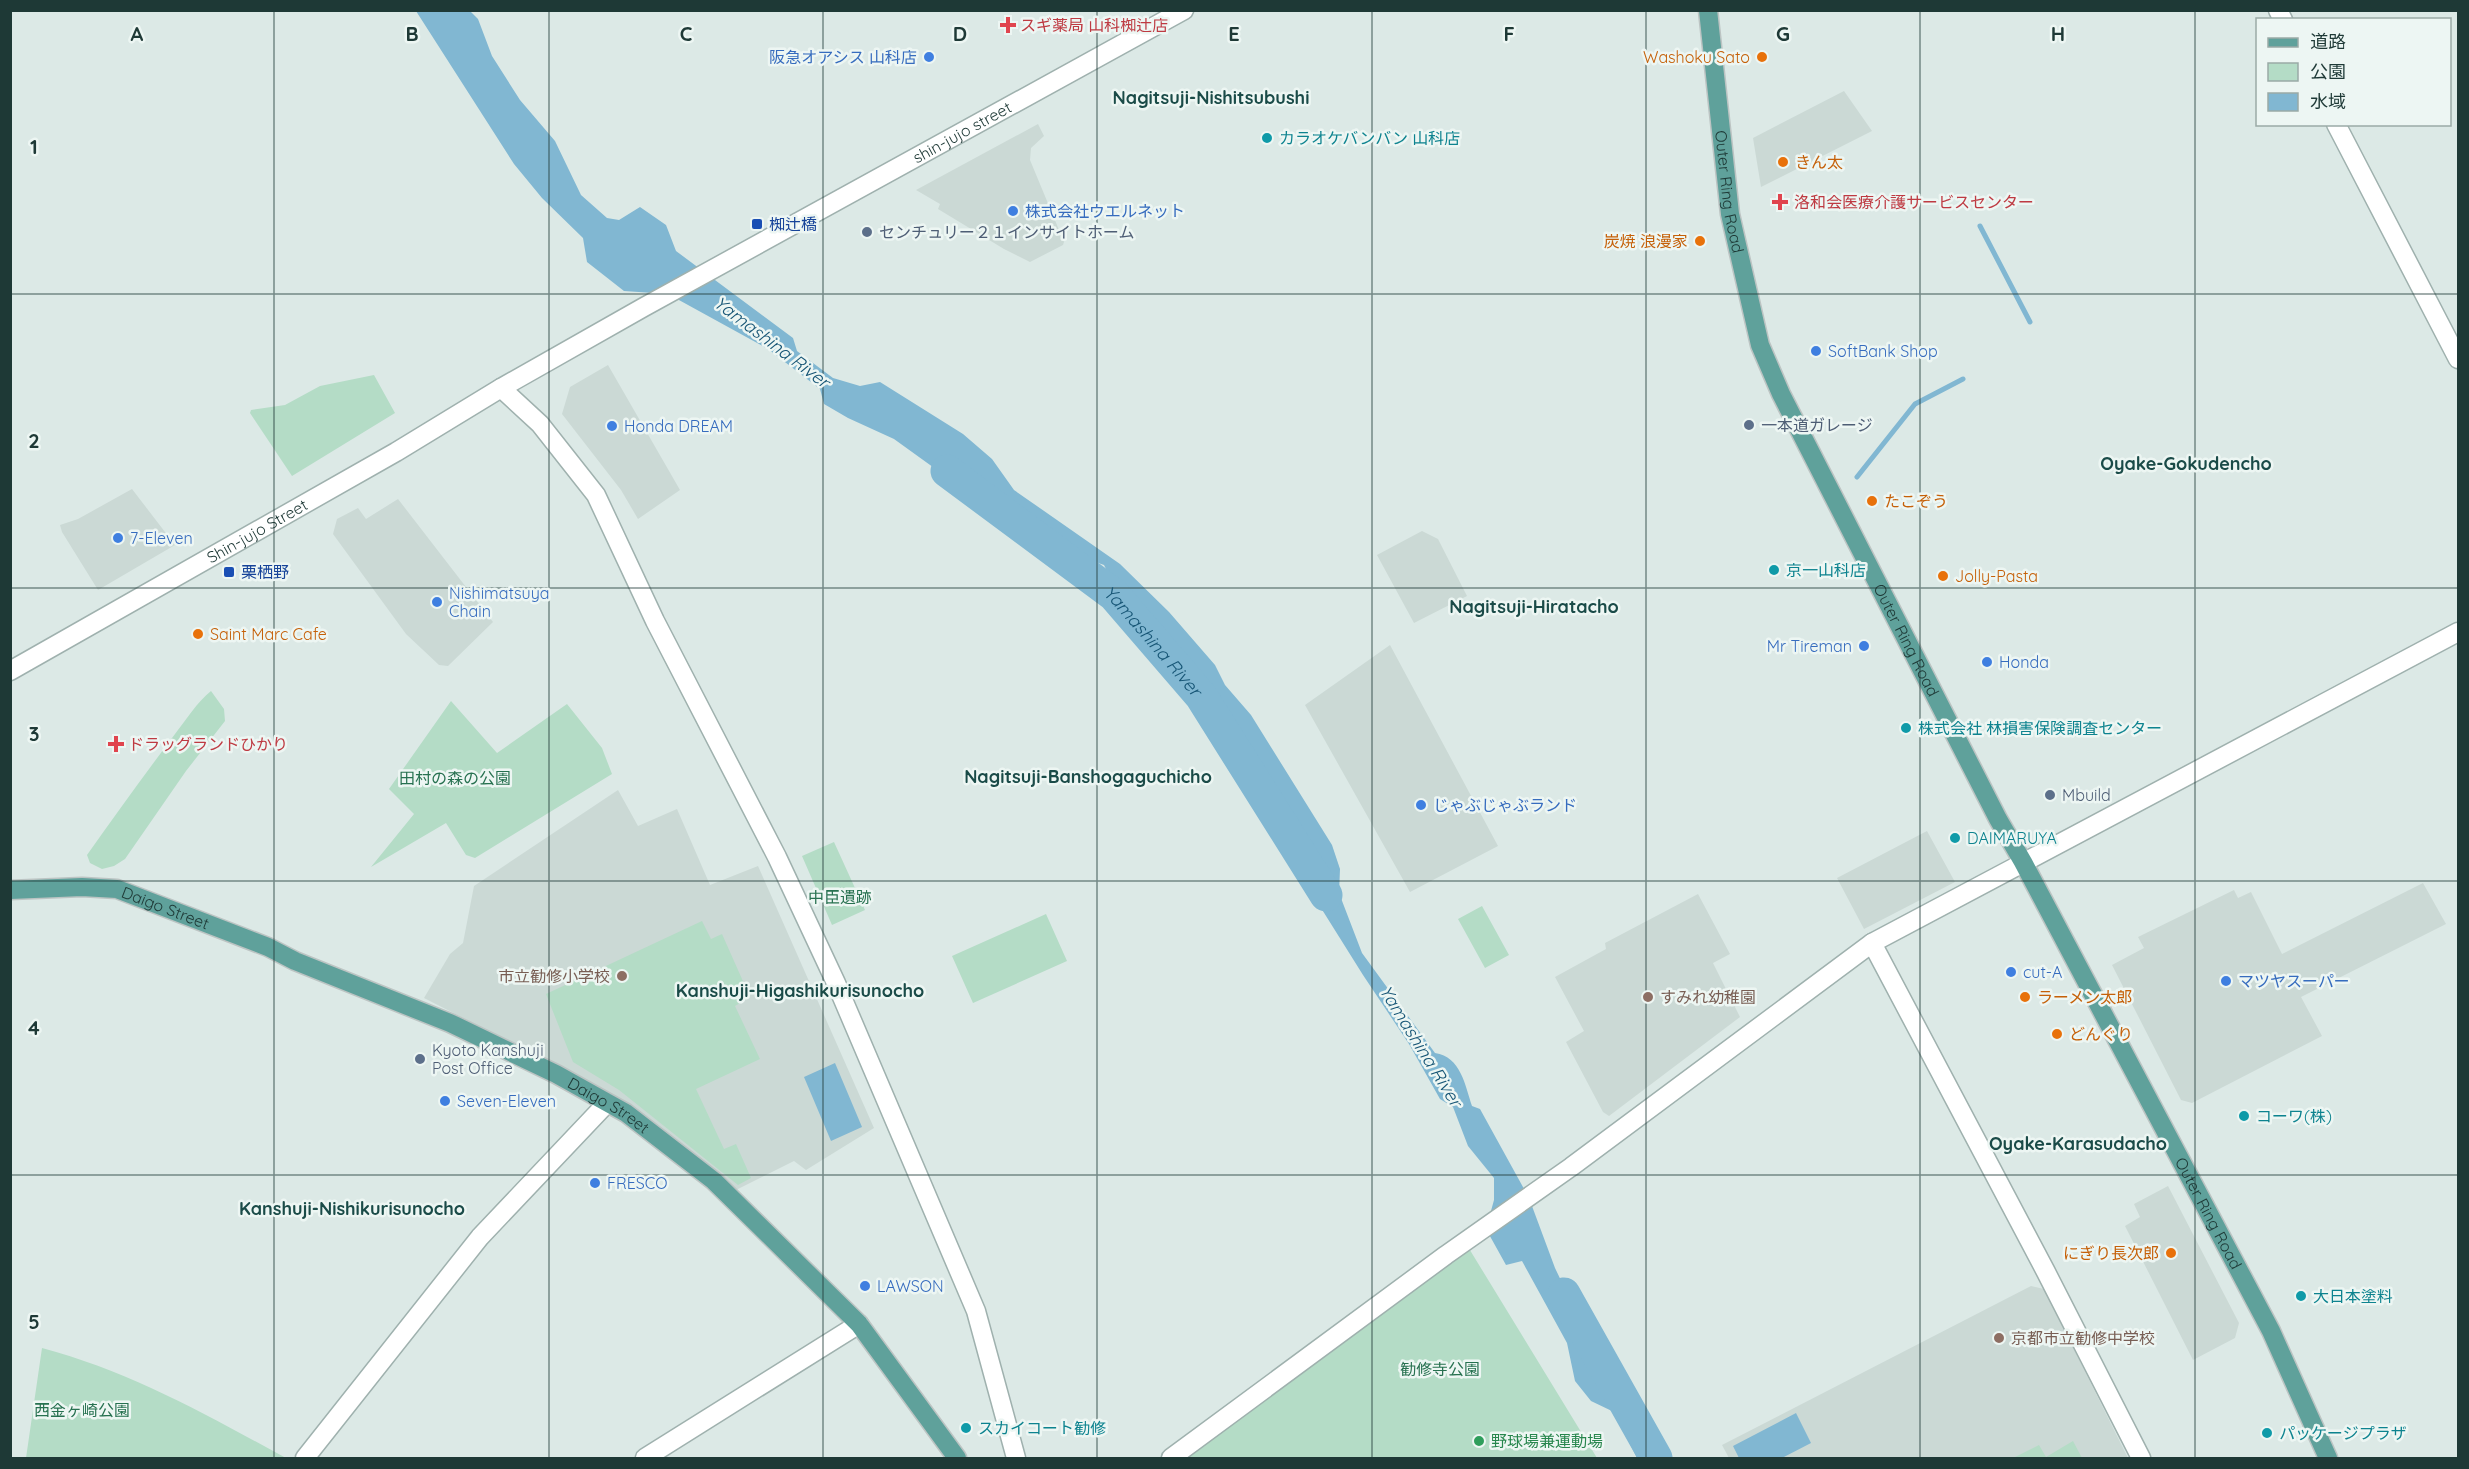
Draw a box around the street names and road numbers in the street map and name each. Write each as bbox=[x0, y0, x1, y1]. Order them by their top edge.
street label: shin-jujo street bbox=[909, 97, 1015, 167]
street label: Outer Ring Road bbox=[1711, 129, 1749, 255]
street label: Shin-jujo Street bbox=[203, 494, 311, 567]
street label: Outer Ring Road bbox=[1870, 580, 1944, 700]
street label: Daigo Street bbox=[119, 882, 212, 933]
street label: Daigo Street bbox=[564, 1073, 654, 1137]
street label: Outer Ring Road bbox=[2171, 1154, 2246, 1273]

